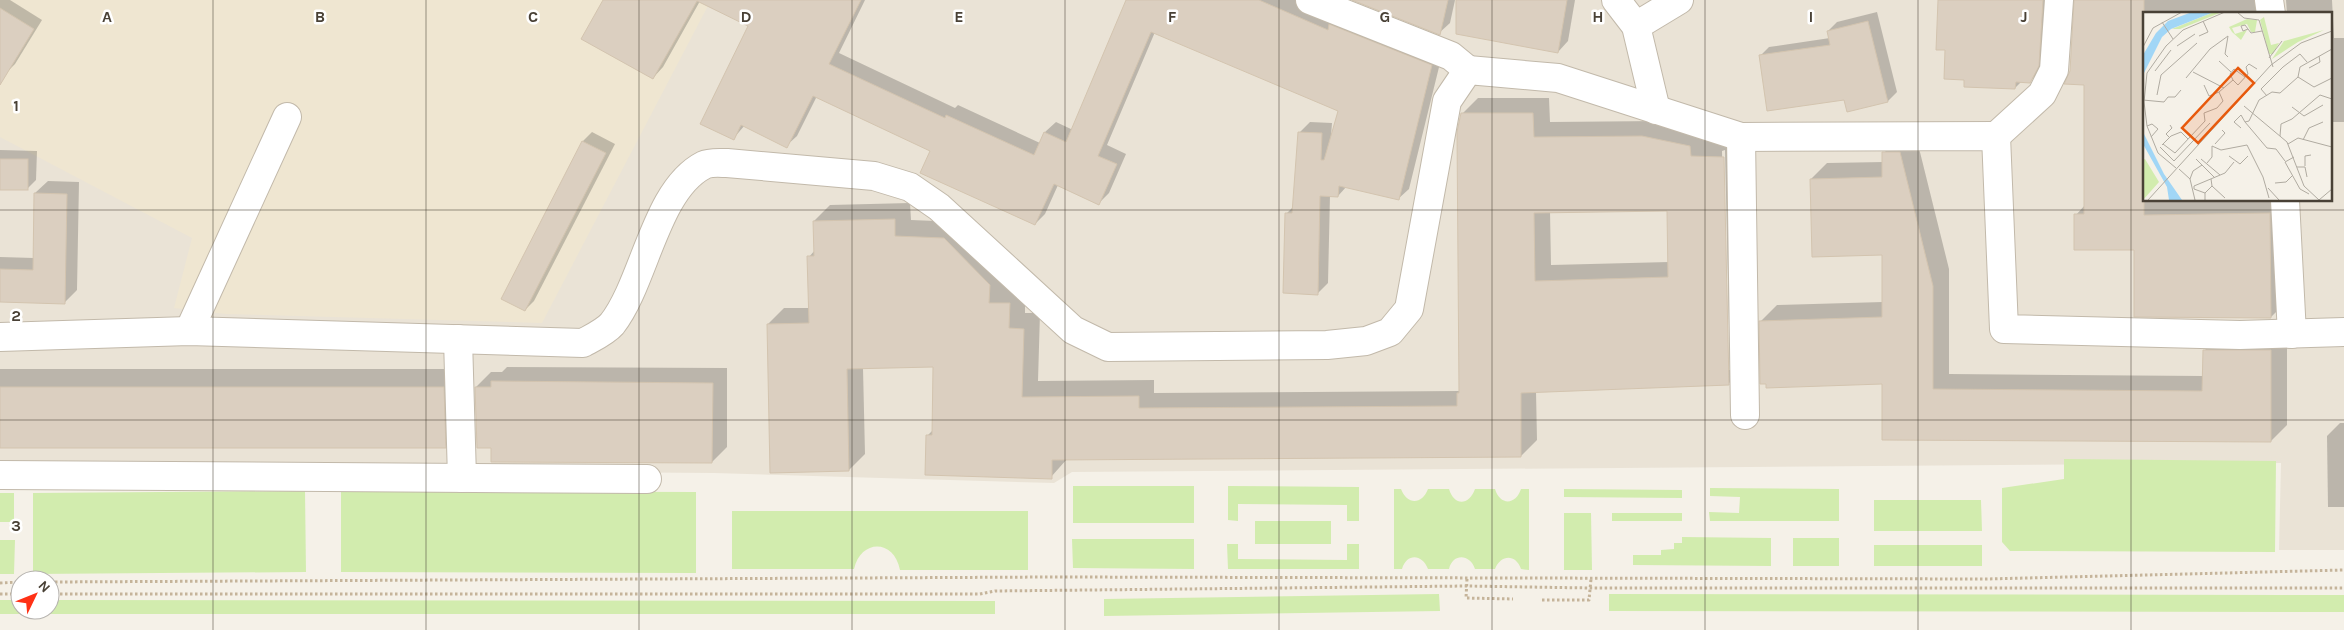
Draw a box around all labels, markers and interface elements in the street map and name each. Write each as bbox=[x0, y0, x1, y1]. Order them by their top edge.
text: A bbox=[102, 7, 112, 26]
text: B bbox=[315, 7, 325, 26]
text: C bbox=[528, 7, 538, 26]
text: D bbox=[741, 7, 752, 26]
text: E bbox=[954, 7, 964, 26]
text: F bbox=[1168, 7, 1177, 26]
text: G bbox=[1380, 7, 1390, 26]
text: H bbox=[1592, 7, 1604, 26]
text: I bbox=[1809, 7, 1813, 26]
text: J bbox=[2020, 7, 2028, 26]
inset map bbox=[2143, 12, 2332, 201]
text: 1 bbox=[13, 96, 19, 115]
text: 2 bbox=[11, 306, 21, 325]
text: 3 bbox=[11, 516, 21, 535]
north arrow bbox=[10, 570, 60, 620]
text: N bbox=[34, 577, 54, 596]

